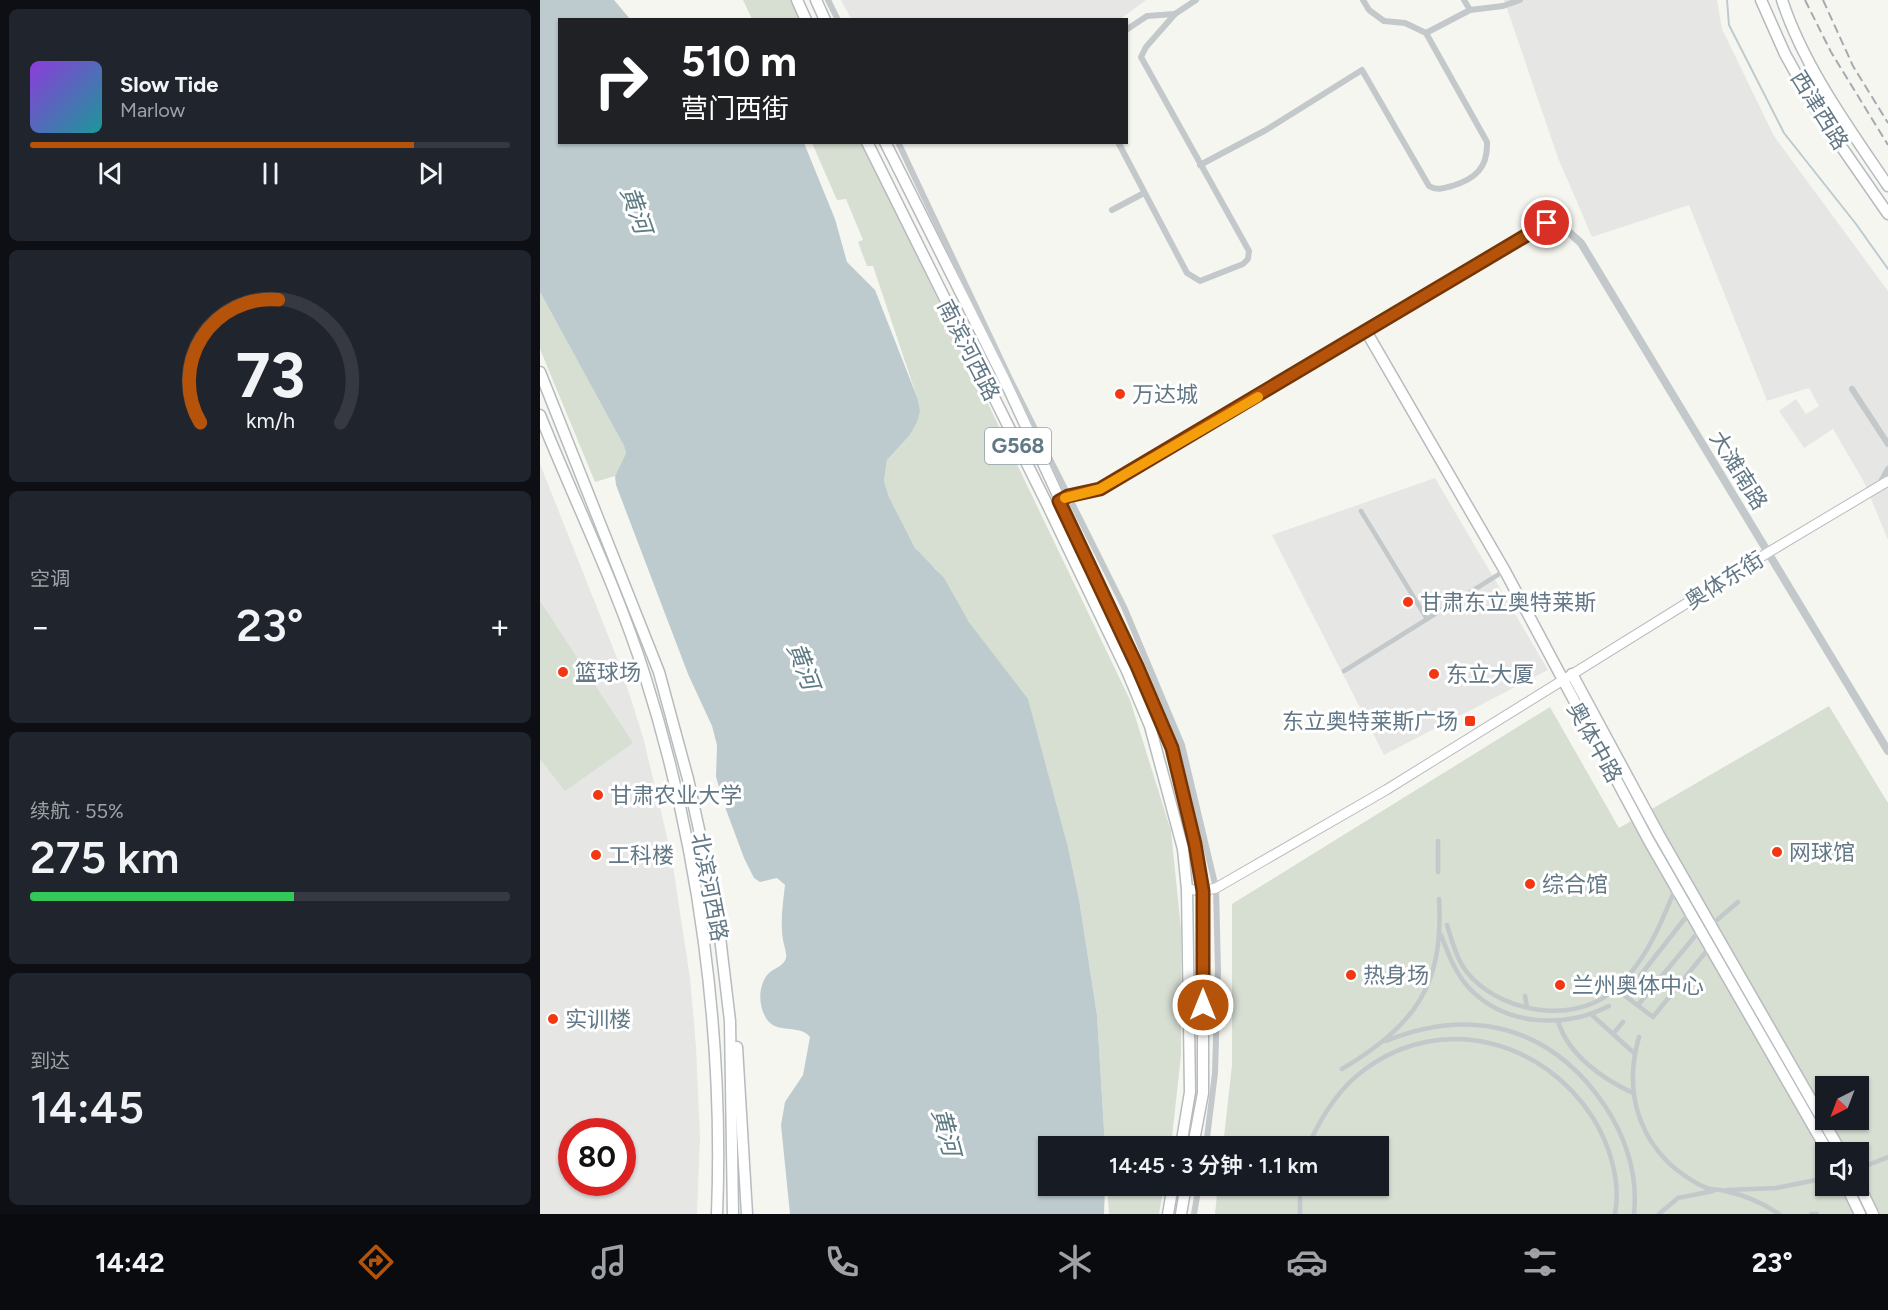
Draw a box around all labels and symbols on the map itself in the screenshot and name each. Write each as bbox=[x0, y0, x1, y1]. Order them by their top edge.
street label: 西津西路 bbox=[1785, 66, 1854, 155]
water label: 黄河 bbox=[615, 182, 659, 241]
pin bbox=[1521, 197, 1572, 248]
street label: 南滨河西路 bbox=[932, 295, 1006, 405]
place label: 万达城 bbox=[1132, 381, 1198, 408]
marker: 万达城 bbox=[1113, 387, 1127, 401]
street label: 大滩南路 bbox=[1704, 426, 1773, 515]
road number: G568 bbox=[985, 428, 1051, 464]
street label: 奥体东街 bbox=[1680, 546, 1769, 615]
place label: 甘肃东立奥特莱斯 bbox=[1420, 589, 1596, 616]
marker: 甘肃东立奥特莱斯 bbox=[1401, 595, 1415, 609]
water label: 黄河 bbox=[781, 638, 827, 697]
place label: 篮球场 bbox=[575, 659, 641, 686]
place label: 东立大厦 bbox=[1446, 661, 1534, 688]
marker: 篮球场 bbox=[556, 665, 570, 679]
marker: 东立大厦 bbox=[1427, 667, 1441, 681]
street label: 奥体中路 bbox=[1561, 697, 1628, 787]
place label: 东立奥特莱斯广场 bbox=[1282, 708, 1458, 735]
marker: 东立奥特莱斯广场 bbox=[1463, 714, 1477, 728]
place label: 甘肃农业大学 bbox=[610, 782, 742, 809]
marker: 甘肃农业大学 bbox=[591, 788, 605, 802]
street label: 北滨河西路 bbox=[686, 831, 733, 944]
place label: 网球馆 bbox=[1789, 839, 1855, 866]
place label: 工科楼 bbox=[608, 842, 674, 869]
marker: 网球馆 bbox=[1770, 845, 1784, 859]
marker: 工科楼 bbox=[589, 848, 603, 862]
place label: 综合馆 bbox=[1542, 871, 1608, 898]
marker: 综合馆 bbox=[1523, 877, 1537, 891]
place label: 热身场 bbox=[1363, 962, 1429, 989]
marker: 热身场 bbox=[1344, 968, 1358, 982]
place label: 兰州奥体中心 bbox=[1572, 972, 1704, 999]
position arrow bbox=[1171, 973, 1235, 1037]
marker: 兰州奥体中心 bbox=[1553, 978, 1567, 992]
place label: 实训楼 bbox=[565, 1006, 631, 1033]
marker: 实训楼 bbox=[546, 1012, 560, 1026]
north arrow bbox=[1815, 1076, 1869, 1130]
water label: 黄河 bbox=[926, 1105, 968, 1163]
speed limit sign: 80 bbox=[558, 1118, 636, 1196]

